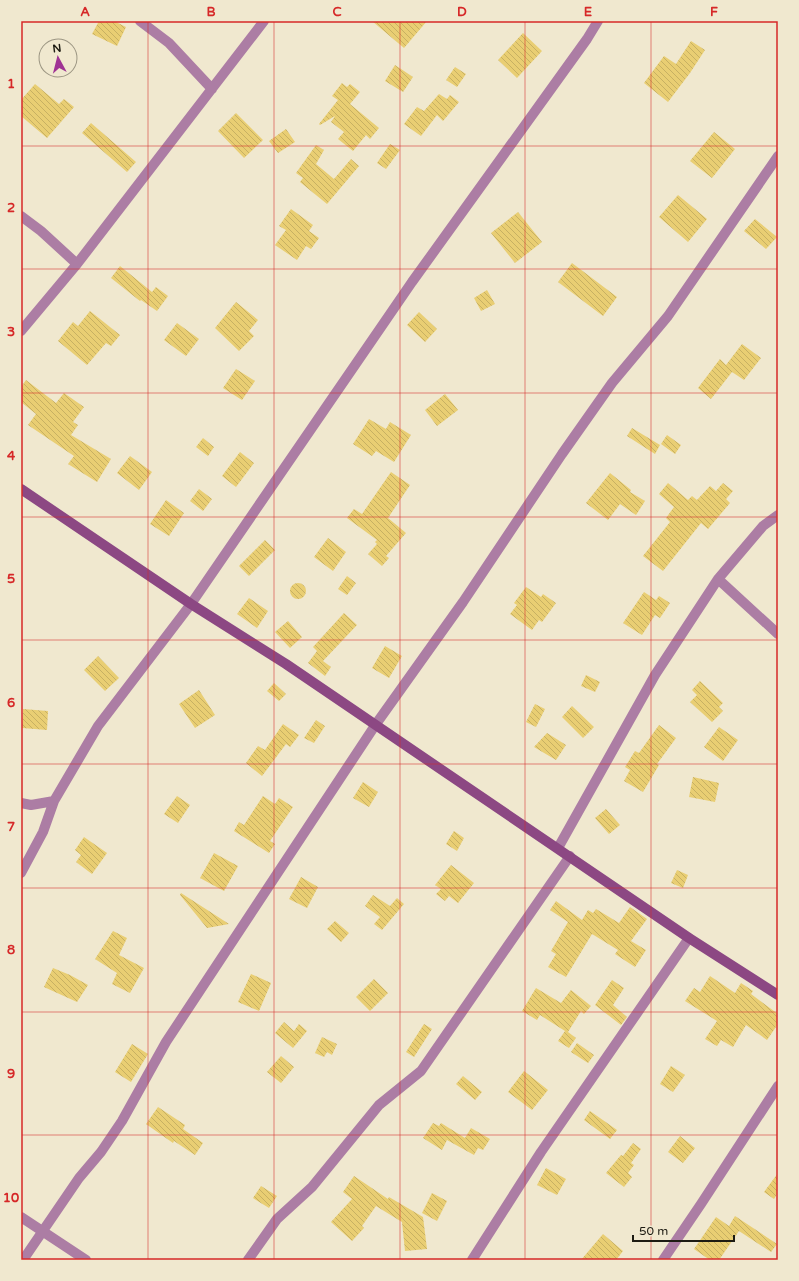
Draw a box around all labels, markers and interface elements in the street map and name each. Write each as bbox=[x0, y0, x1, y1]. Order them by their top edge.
text: A bbox=[80, 4, 90, 20]
text: B bbox=[206, 4, 216, 20]
text: C bbox=[332, 4, 342, 20]
text: D bbox=[457, 4, 467, 20]
text: E bbox=[584, 4, 592, 20]
text: F bbox=[710, 4, 718, 20]
north arrow bbox=[38, 38, 78, 78]
text: N bbox=[52, 42, 62, 56]
text: 1 bbox=[7, 76, 15, 92]
text: 2 bbox=[7, 200, 15, 216]
text: 3 bbox=[7, 324, 15, 340]
text: 4 bbox=[7, 448, 16, 464]
text: 5 bbox=[7, 571, 15, 587]
text: 6 bbox=[7, 695, 15, 711]
text: 7 bbox=[7, 819, 15, 835]
text: 8 bbox=[7, 942, 15, 958]
text: 9 bbox=[7, 1066, 15, 1082]
text: 10 bbox=[3, 1190, 19, 1206]
scale bar bbox=[633, 1217, 734, 1243]
text: 50 m bbox=[639, 1224, 668, 1238]

